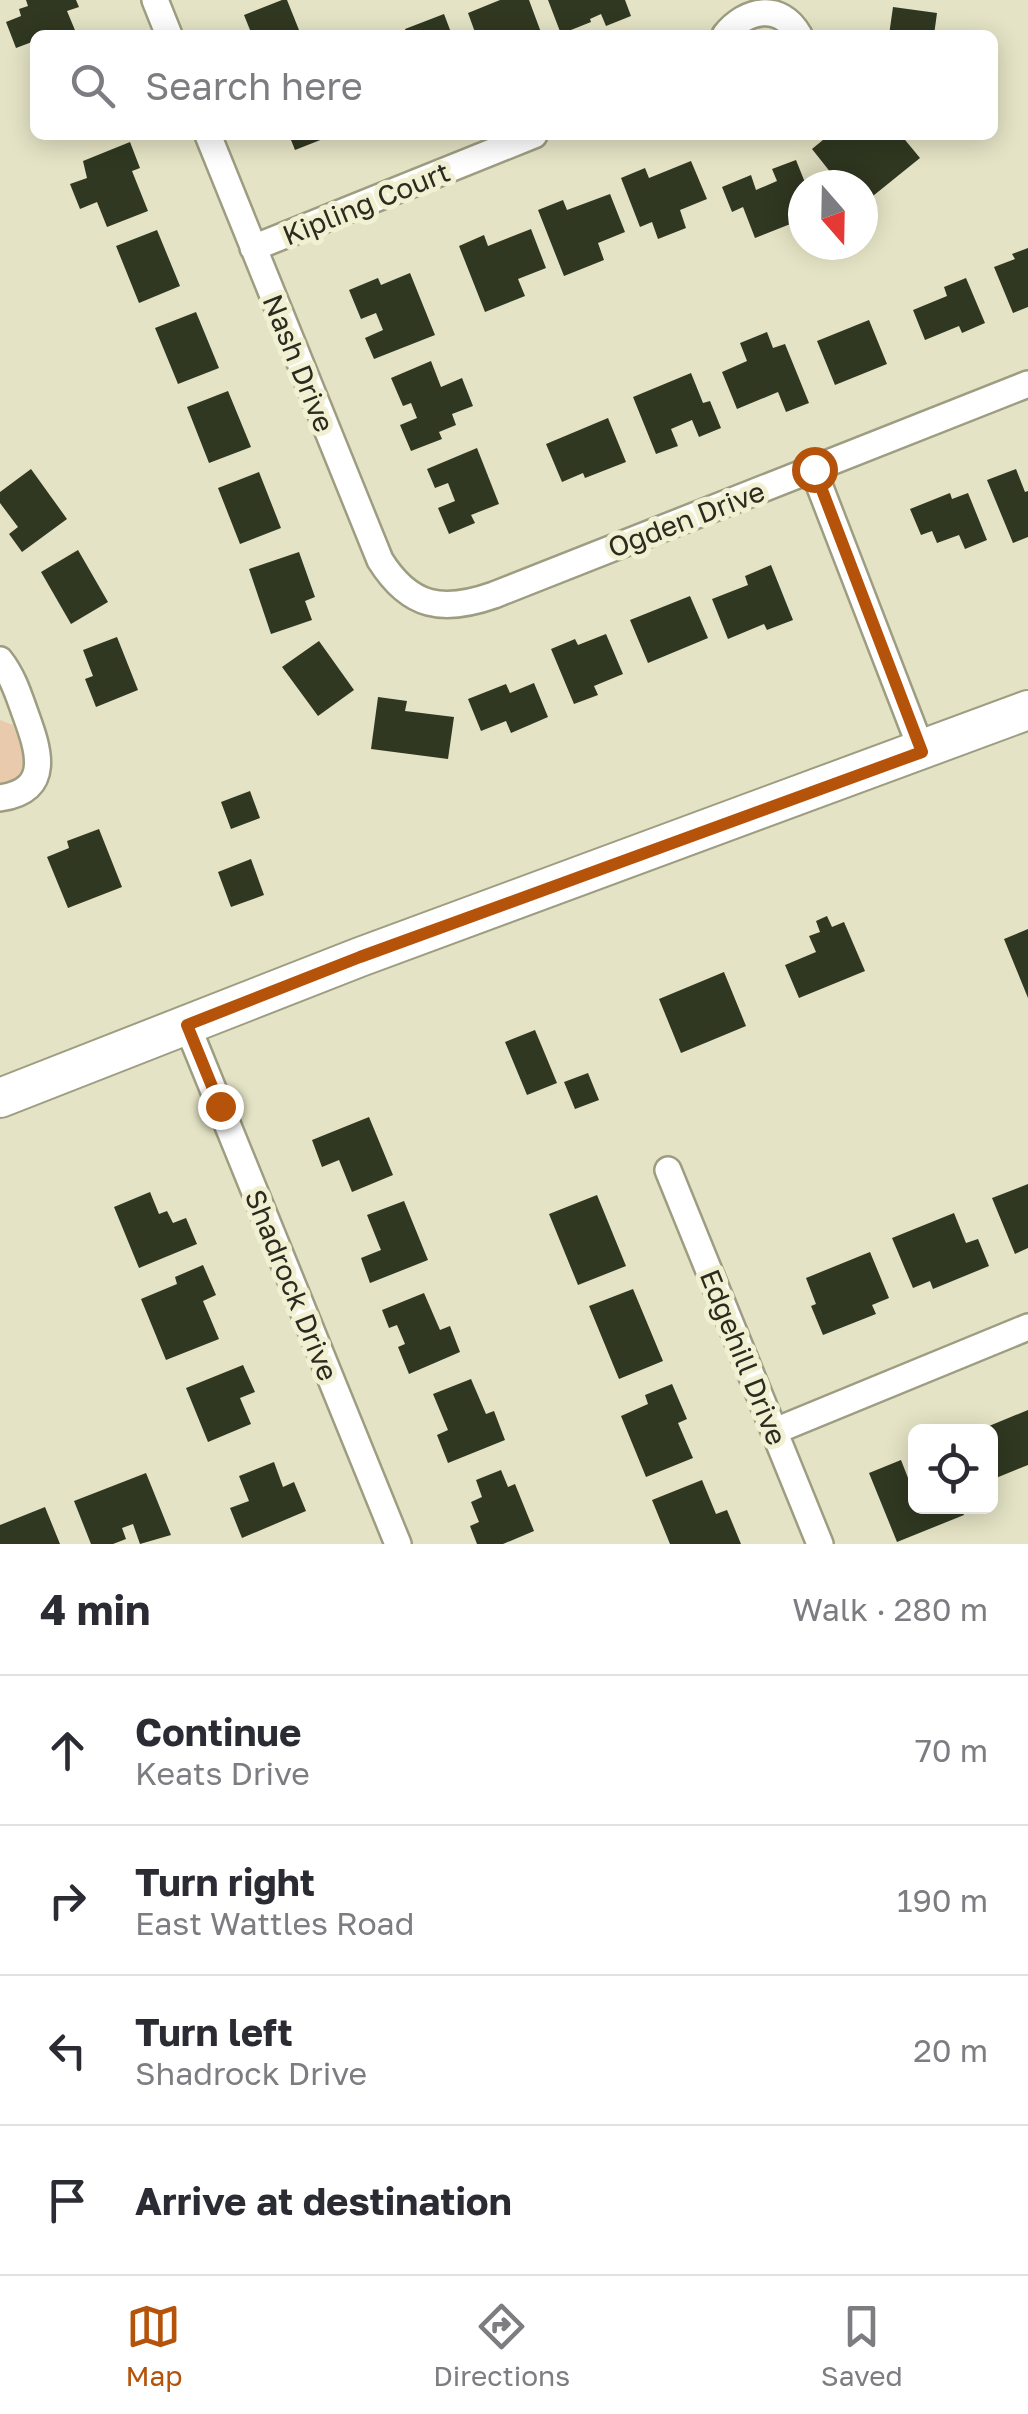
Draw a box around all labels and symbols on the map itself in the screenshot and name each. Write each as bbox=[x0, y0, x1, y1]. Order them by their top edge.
street label: Kipling Court bbox=[278, 154, 454, 252]
north arrow bbox=[788, 170, 878, 260]
street label: Nash Drive bbox=[256, 289, 342, 437]
route start bbox=[792, 447, 838, 493]
street label: Ogden Drive bbox=[603, 474, 769, 564]
route end bbox=[198, 1084, 244, 1130]
street label: Shadrock Drive bbox=[239, 1185, 345, 1385]
street label: Edgehill Drive bbox=[694, 1264, 794, 1450]

